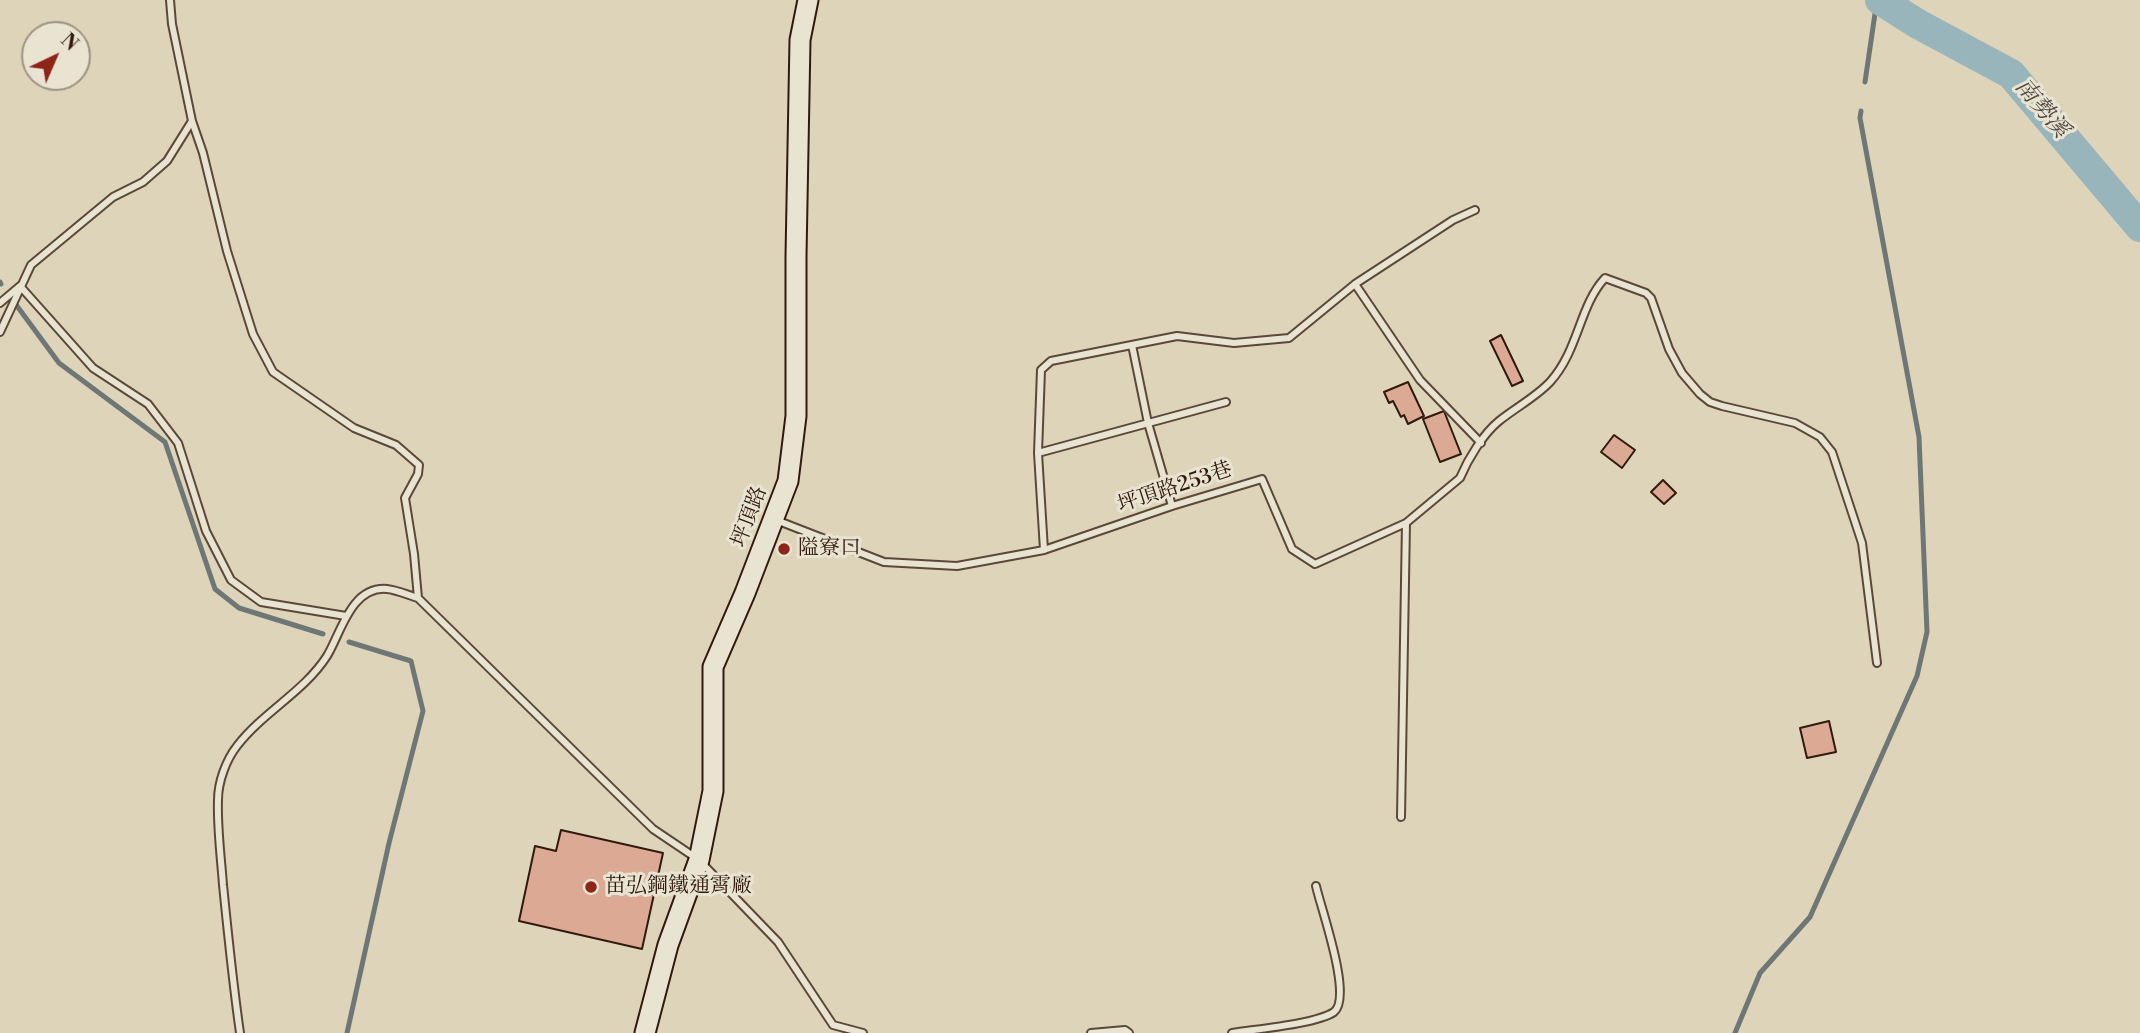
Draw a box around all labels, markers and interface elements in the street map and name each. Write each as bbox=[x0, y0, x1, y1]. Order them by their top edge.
north arrow bbox=[21, 21, 91, 91]
text: N bbox=[55, 28, 83, 56]
water label: 南勢溪 bbox=[2008, 74, 2074, 144]
street label: 坪頂路253巷 bbox=[1114, 458, 1236, 518]
street label: 坪頂路 bbox=[727, 483, 773, 551]
place label: 隘寮口 bbox=[798, 536, 861, 562]
marker: 隘寮口 bbox=[776, 541, 792, 557]
place label: 苗弘鋼鐵通霄廠 bbox=[605, 874, 752, 900]
marker: 苗弘鋼鐵通霄廠 bbox=[583, 879, 599, 895]

